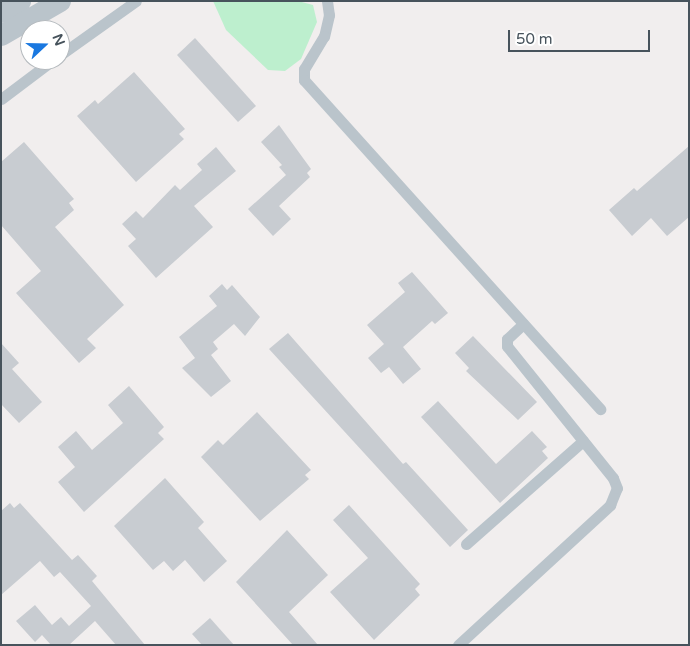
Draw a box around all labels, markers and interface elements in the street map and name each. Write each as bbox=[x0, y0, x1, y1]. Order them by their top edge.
north arrow bbox=[20, 20, 70, 70]
scale bar bbox=[510, 20, 652, 52]
text: 50 m bbox=[516, 30, 553, 48]
text: N bbox=[49, 32, 68, 48]

